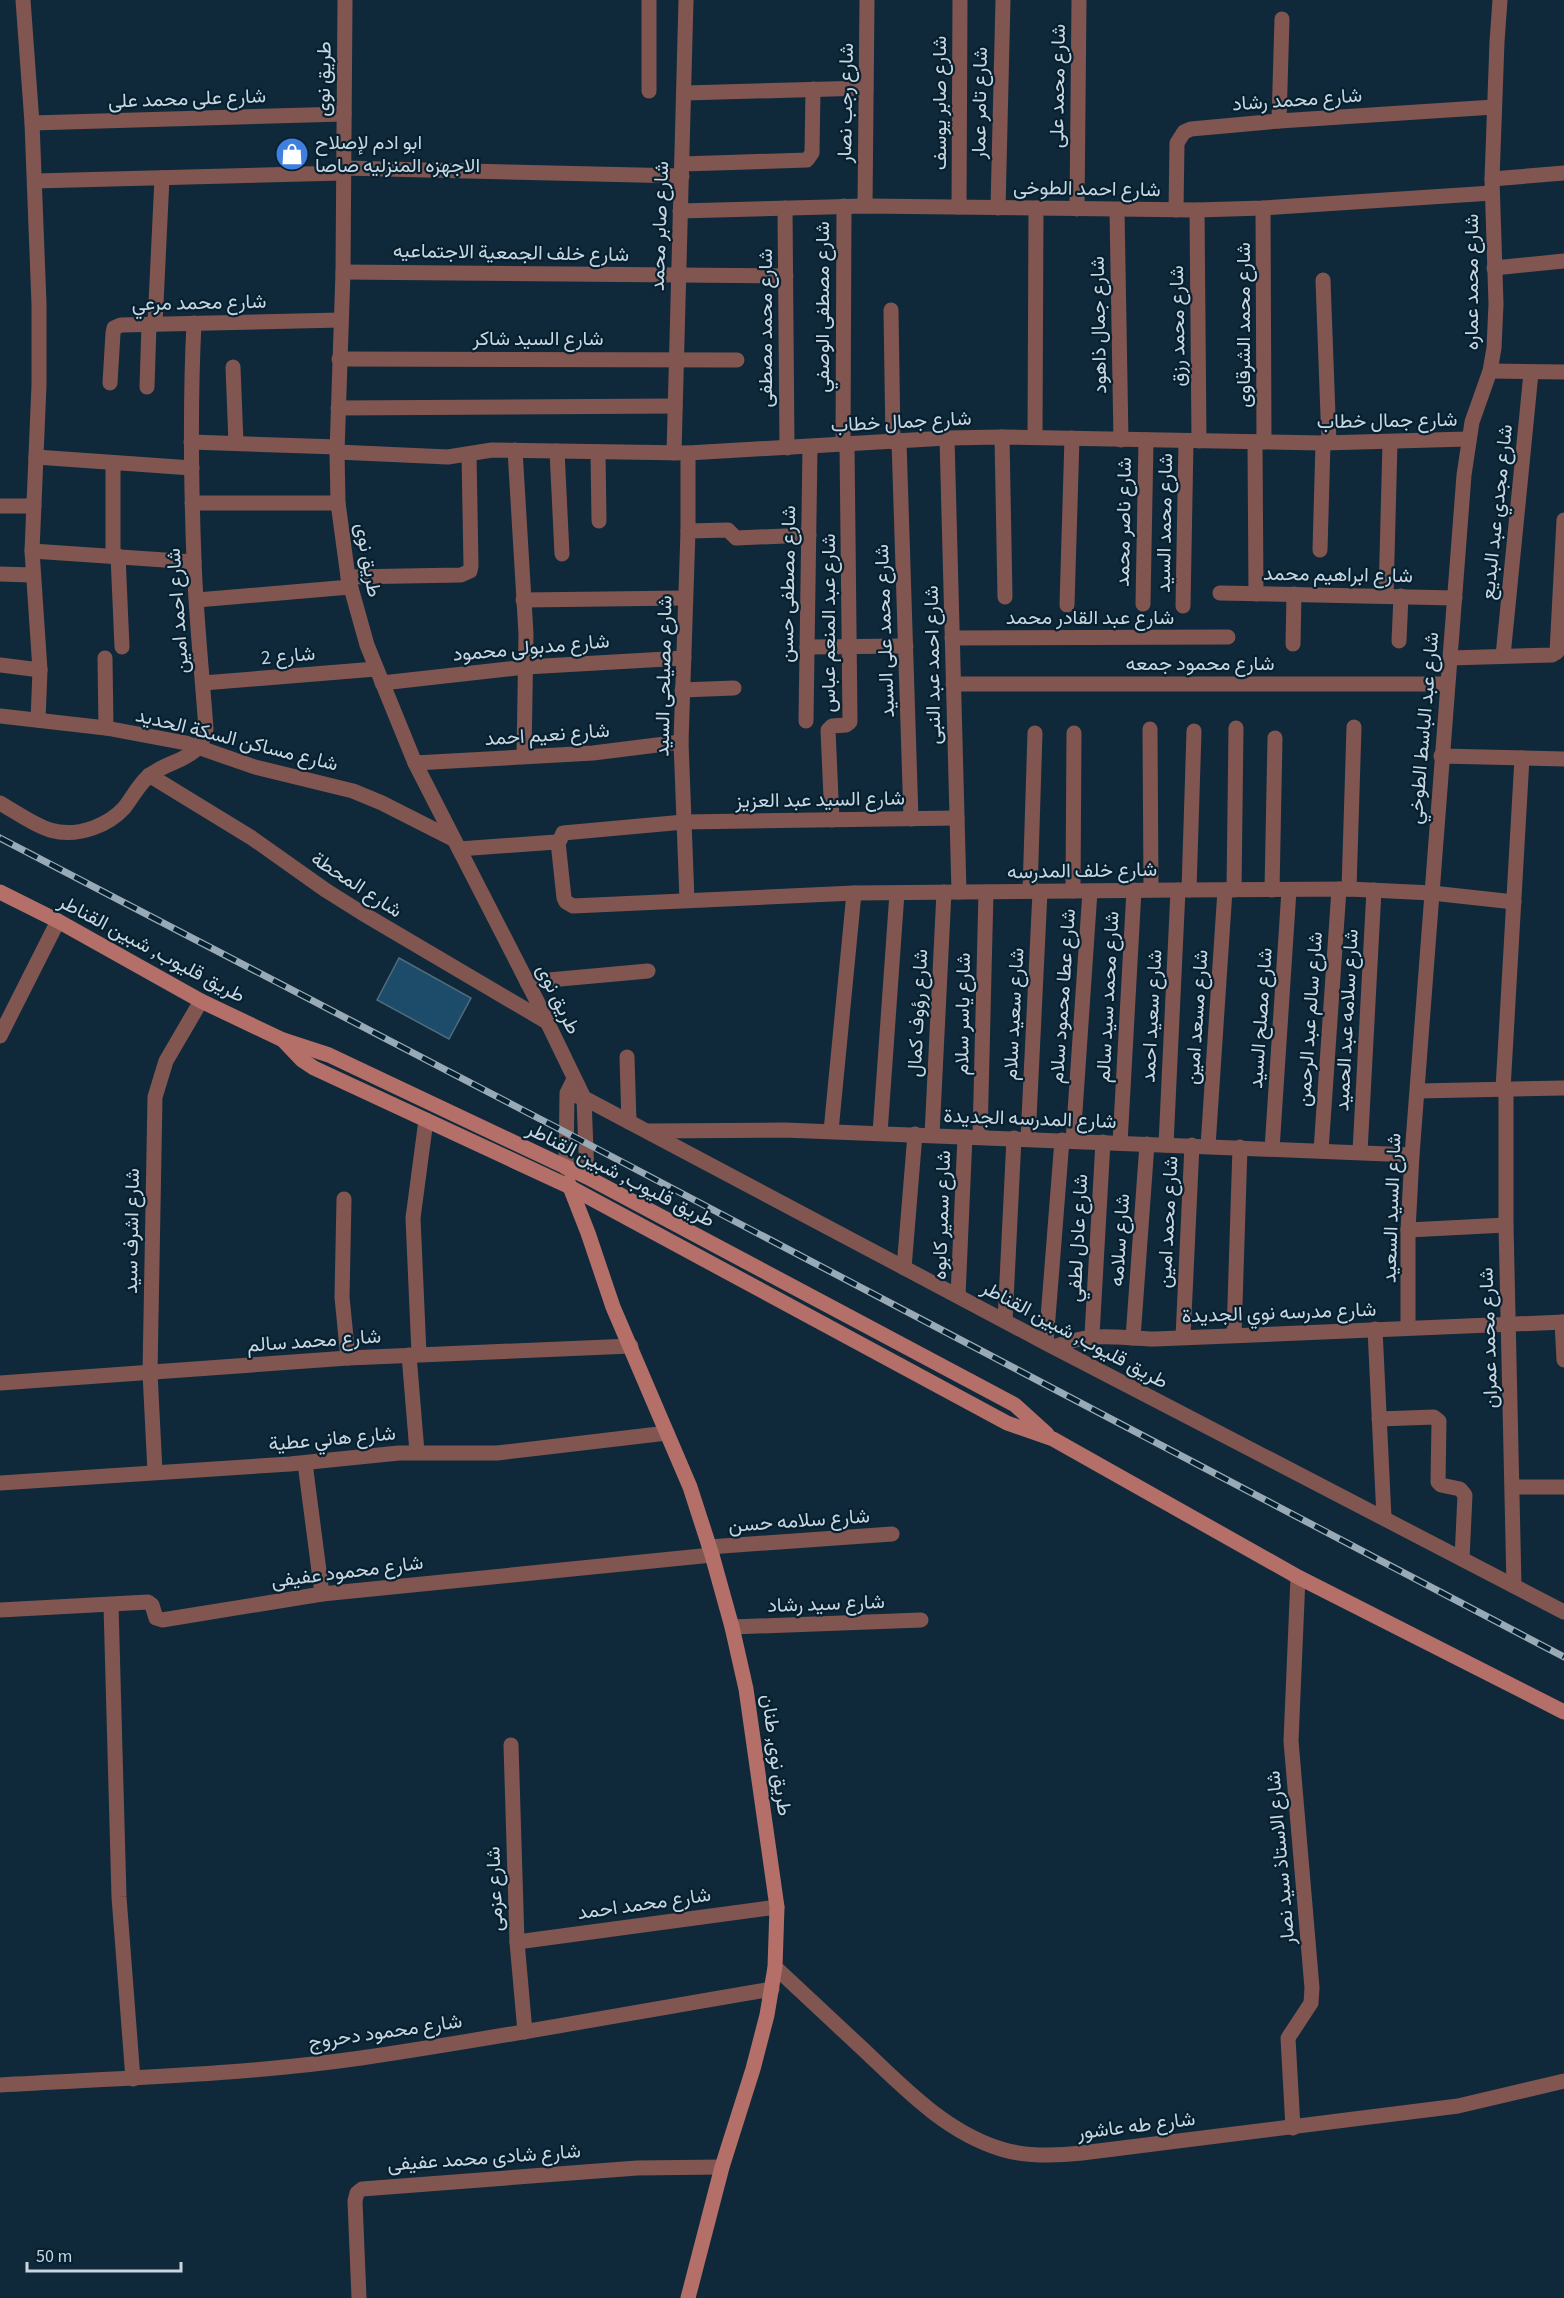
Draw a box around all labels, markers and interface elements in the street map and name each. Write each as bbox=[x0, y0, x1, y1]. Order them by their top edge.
street label: شارع محمد على bbox=[1043, 24, 1073, 148]
street label: شارع صابر يوسف bbox=[926, 36, 954, 170]
street label: طريق نوى bbox=[309, 41, 339, 117]
street label: شارع رجب نصار bbox=[831, 43, 861, 164]
street label: شارع تامر عمار bbox=[965, 47, 995, 160]
street label: شارع محمد رشاد bbox=[1231, 81, 1363, 119]
street label: شارع على محمد على bbox=[108, 82, 267, 116]
place label: ابو ادم لإصلاح الاجهزه المنزليه صاصا bbox=[315, 129, 480, 180]
shop icon: ابو ادم لإصلاح الاجهزه المنزليه صاصا bbox=[274, 136, 310, 172]
street label: شارع صابر محمد bbox=[644, 160, 676, 292]
street label: شارع احمد الطوخى bbox=[1013, 174, 1161, 204]
street label: شارع محمد عماره bbox=[1458, 214, 1486, 350]
street label: شارع مصطفى الوصفي bbox=[809, 221, 839, 393]
street label: شارع خلف الجمعية الاجتماعيه bbox=[393, 237, 629, 269]
street label: شارع محمد الشرقاوى bbox=[1230, 242, 1258, 408]
street label: شارع محمد مصطفى bbox=[752, 249, 780, 407]
street label: شارع جمال ذاهود bbox=[1084, 256, 1114, 394]
street label: شارع محمد رزق bbox=[1163, 265, 1193, 387]
street label: شارع محمد مرعي bbox=[131, 288, 267, 320]
street label: شارع السيد شاكر bbox=[471, 325, 604, 353]
street label: شارع جمال خطاب bbox=[830, 404, 972, 440]
street label: شارع جمال خطاب bbox=[1316, 406, 1458, 436]
street label: شارع مجدي عبد البديع bbox=[1474, 423, 1522, 602]
street label: شارع محمد السيد bbox=[1150, 453, 1180, 593]
street label: شارع ناصر محمد bbox=[1109, 457, 1139, 587]
street label: شارع مصطفى حسن bbox=[773, 505, 803, 663]
street label: طريق نوى bbox=[348, 521, 388, 600]
street label: شارع عبد المنعم عباس bbox=[815, 533, 843, 713]
street label: شارع محمد على السيد bbox=[868, 544, 902, 718]
street label: شارع احمد امين bbox=[160, 547, 196, 675]
street label: شارع ابراهيم محمد bbox=[1263, 560, 1413, 590]
street label: شارع احمد عبد النبى bbox=[918, 585, 948, 745]
street label: شارع مصيلحى السيد bbox=[649, 595, 679, 757]
street label: شارع عبد القادر محمد bbox=[1006, 604, 1174, 632]
street label: شارع مدبولى محمود bbox=[452, 627, 611, 669]
street label: شارع عبد الباسط الطوخي bbox=[1402, 631, 1448, 826]
street label: شارع 2 bbox=[260, 640, 316, 672]
street label: شارع محمود جمعه bbox=[1125, 650, 1275, 678]
street label: شارع مساكن السكة الحديد bbox=[133, 701, 341, 779]
street label: شارع نعيم احمد bbox=[484, 717, 611, 753]
street label: شارع السيد عبد العزيز bbox=[734, 785, 905, 815]
street label: شارع المحطة bbox=[305, 845, 408, 925]
street label: شارع خلف المدرسه bbox=[1007, 856, 1158, 886]
street label: طريق قليوب, شبين القناطر bbox=[52, 887, 250, 1010]
street label: شارع عطا محمود سلام bbox=[1043, 908, 1083, 1085]
street label: شارع محمد سيد سالم bbox=[1090, 911, 1126, 1084]
street label: شارع سلامه عبد الحميد bbox=[1328, 928, 1366, 1112]
street label: شارع سالم عبد الرحمن bbox=[1290, 931, 1330, 1108]
street label: شارع سعيد سلام bbox=[997, 947, 1031, 1081]
street label: شارع مصلح السيد bbox=[1242, 947, 1280, 1090]
street label: شارع رؤوف كمال bbox=[901, 948, 935, 1078]
street label: شارع مسعد امين bbox=[1178, 948, 1216, 1086]
street label: شارع سعيد احمد bbox=[1135, 949, 1169, 1083]
street label: شارع ياسر سلام bbox=[948, 952, 978, 1076]
street label: طريق نوى bbox=[529, 960, 587, 1039]
street label: شارع المدرسه الجديدة bbox=[943, 1102, 1117, 1136]
street label: طريق قليوب, شبين القناطر bbox=[521, 1115, 719, 1235]
street label: شارع السيد السعيد bbox=[1375, 1133, 1409, 1283]
street label: شارع سمير كابوه bbox=[926, 1150, 958, 1280]
street label: شارع محمد امين bbox=[1151, 1155, 1185, 1289]
street label: شارع اشرف سيد bbox=[117, 1168, 147, 1294]
street label: شارع عادل لطفي bbox=[1061, 1173, 1097, 1303]
street label: شارع سلامه bbox=[1103, 1193, 1137, 1287]
street label: شارع محمد عمران bbox=[1473, 1267, 1505, 1409]
street label: طريق قليوب, شبين القناطر bbox=[975, 1273, 1173, 1396]
street label: شارع مدرسه نوي الجديدة bbox=[1181, 1296, 1377, 1332]
street label: شارع محمد سالم bbox=[246, 1322, 382, 1360]
street label: شارع هاني عطية bbox=[267, 1419, 397, 1460]
street label: شارع سلامه حسن bbox=[727, 1502, 871, 1540]
street label: شارع محمود عفيفى bbox=[269, 1549, 425, 1595]
street label: شارع سيد رشاد bbox=[767, 1588, 885, 1620]
street label: طريق نوى, طنان bbox=[754, 1692, 798, 1818]
street label: شارع الاستاذ سيد نصار bbox=[1259, 1769, 1303, 1947]
street label: شارع عزمى bbox=[480, 1846, 510, 1932]
street label: شارع محمد احمد bbox=[575, 1881, 713, 1927]
street label: شارع محمود دحروج bbox=[306, 2007, 464, 2057]
street label: شارع طه عاشور bbox=[1074, 2105, 1197, 2147]
street label: شارع شادى محمد عفيفى bbox=[386, 2137, 582, 2179]
scale bar bbox=[27, 2235, 182, 2273]
text: 50 m bbox=[36, 2244, 72, 2269]

